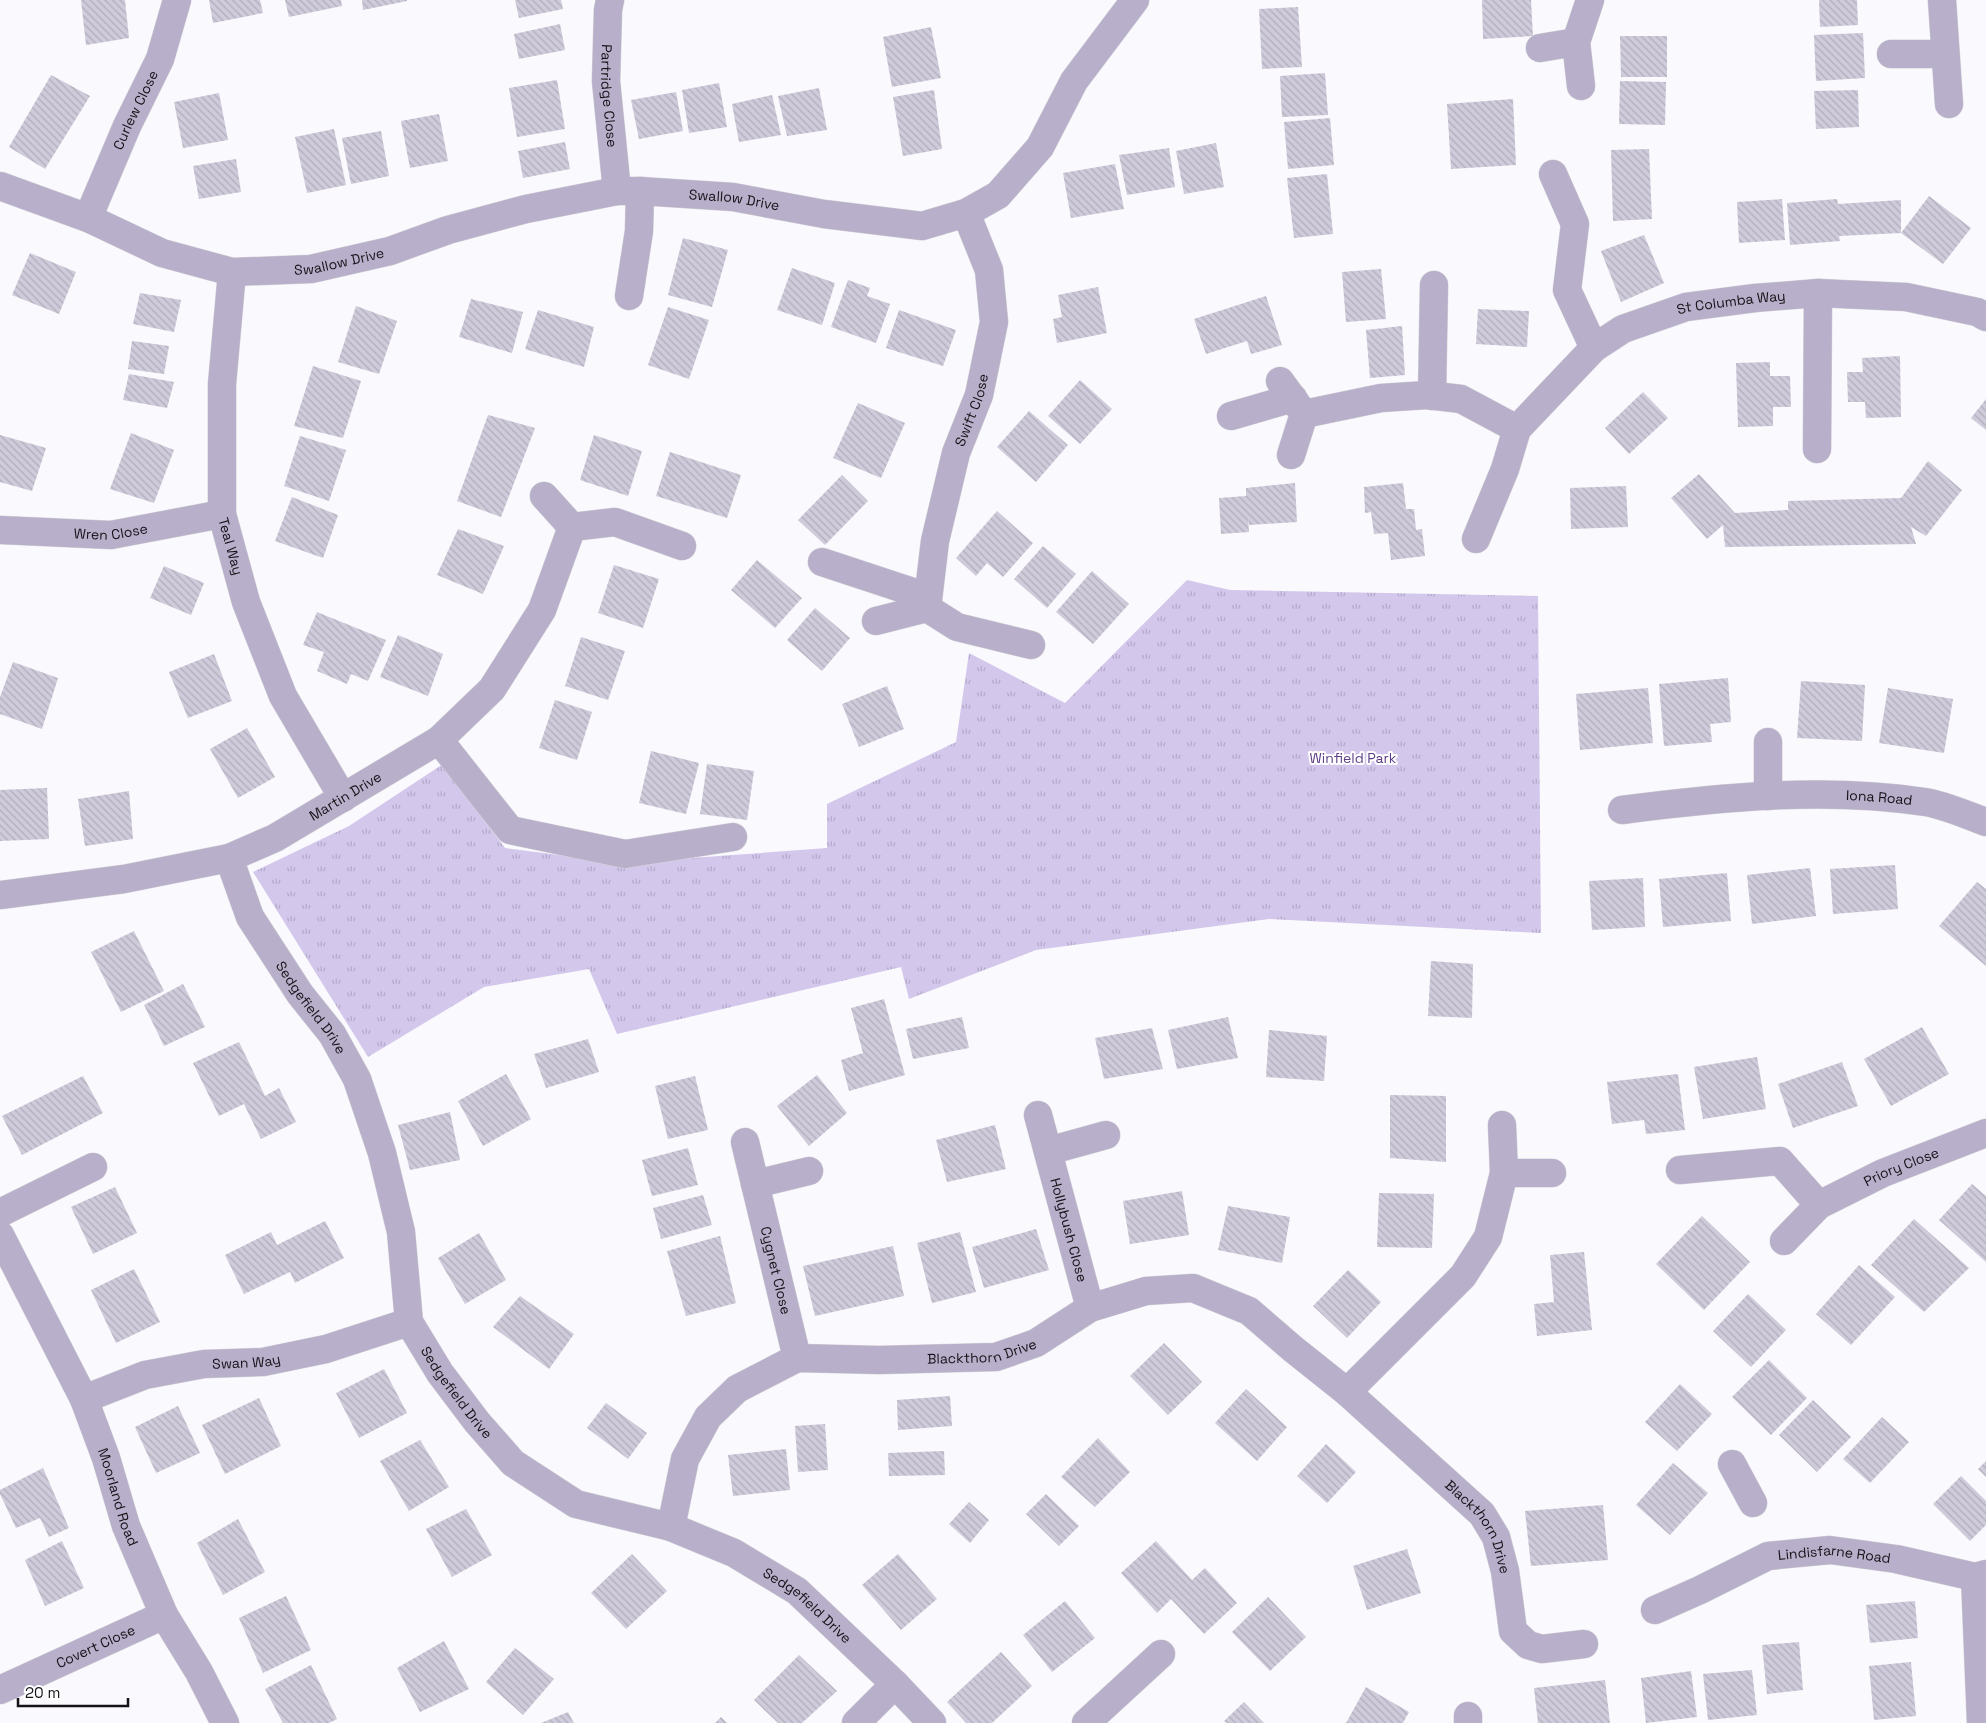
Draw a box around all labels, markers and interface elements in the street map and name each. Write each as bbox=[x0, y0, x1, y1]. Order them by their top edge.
street label: Partridge Close bbox=[597, 44, 622, 148]
street label: Curlew Close bbox=[109, 67, 162, 152]
street label: Swallow Drive bbox=[688, 185, 781, 215]
street label: Swallow Drive bbox=[294, 244, 386, 279]
street label: St Columba Way bbox=[1674, 287, 1786, 319]
street label: Swift Close bbox=[951, 372, 992, 449]
street label: Teal Way bbox=[214, 516, 247, 577]
street label: Wren Close bbox=[73, 519, 149, 544]
park label: Winfield Park bbox=[1310, 749, 1397, 767]
street label: Martin Drive bbox=[306, 768, 385, 825]
street label: Iona Road bbox=[1846, 786, 1913, 809]
street label: Sedgefield Drive bbox=[272, 958, 350, 1057]
street label: Priory Close bbox=[1860, 1143, 1941, 1190]
street label: Hollybush Close bbox=[1046, 1176, 1092, 1284]
street label: Cygnet Close bbox=[757, 1224, 795, 1316]
street label: Blackthorn Drive bbox=[927, 1334, 1039, 1368]
street label: Sedgefield Drive bbox=[417, 1343, 496, 1442]
street label: Swan Way bbox=[212, 1350, 282, 1373]
street label: Moorland Road bbox=[94, 1445, 142, 1549]
street label: Blackthorn Drive bbox=[1441, 1476, 1514, 1576]
street label: Lindisfarne Road bbox=[1777, 1541, 1892, 1567]
street label: Sedgefield Drive bbox=[760, 1564, 855, 1647]
street label: Covert Close bbox=[53, 1620, 138, 1672]
scale bar bbox=[18, 1676, 128, 1708]
text: 20 m bbox=[25, 1683, 60, 1702]

